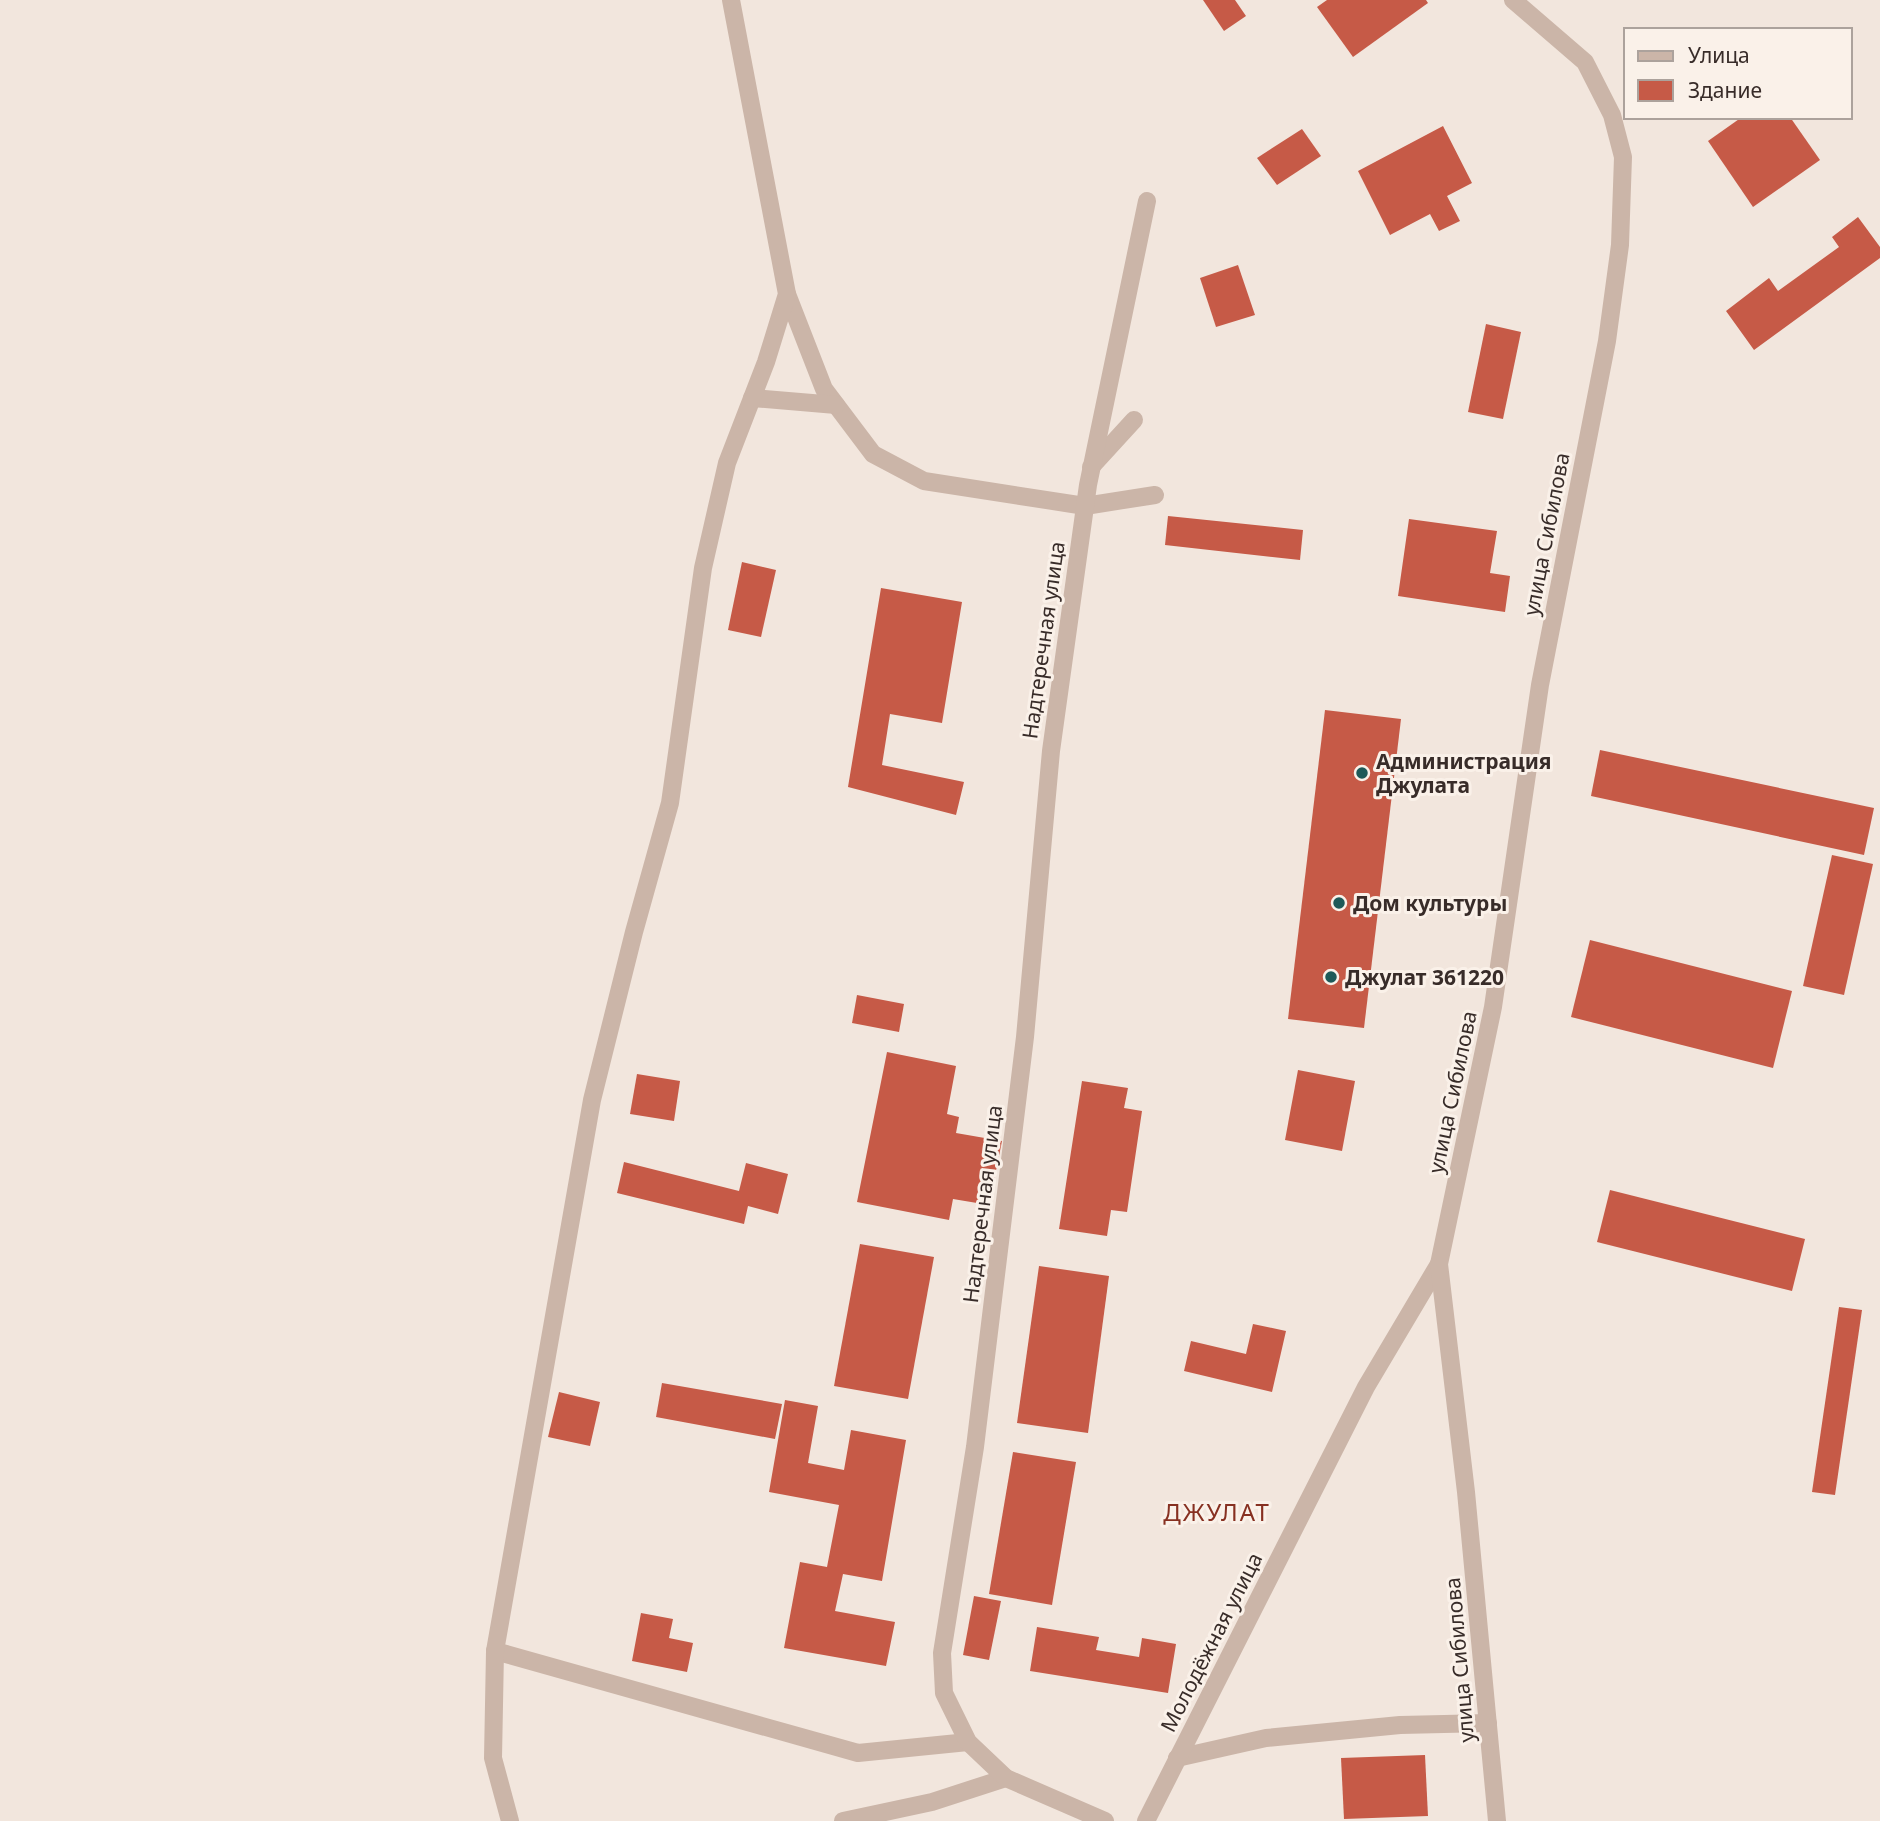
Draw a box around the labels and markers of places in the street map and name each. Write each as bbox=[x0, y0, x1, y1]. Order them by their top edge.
place label: Администрация Джулата bbox=[1376, 747, 1552, 799]
marker: Администрация Джулата bbox=[1354, 765, 1370, 781]
place label: Дом культуры bbox=[1353, 889, 1507, 917]
marker: Дом культуры bbox=[1331, 895, 1347, 911]
place label: Джулат 361220 bbox=[1345, 963, 1504, 991]
marker: Джулат 361220 bbox=[1323, 969, 1339, 985]

